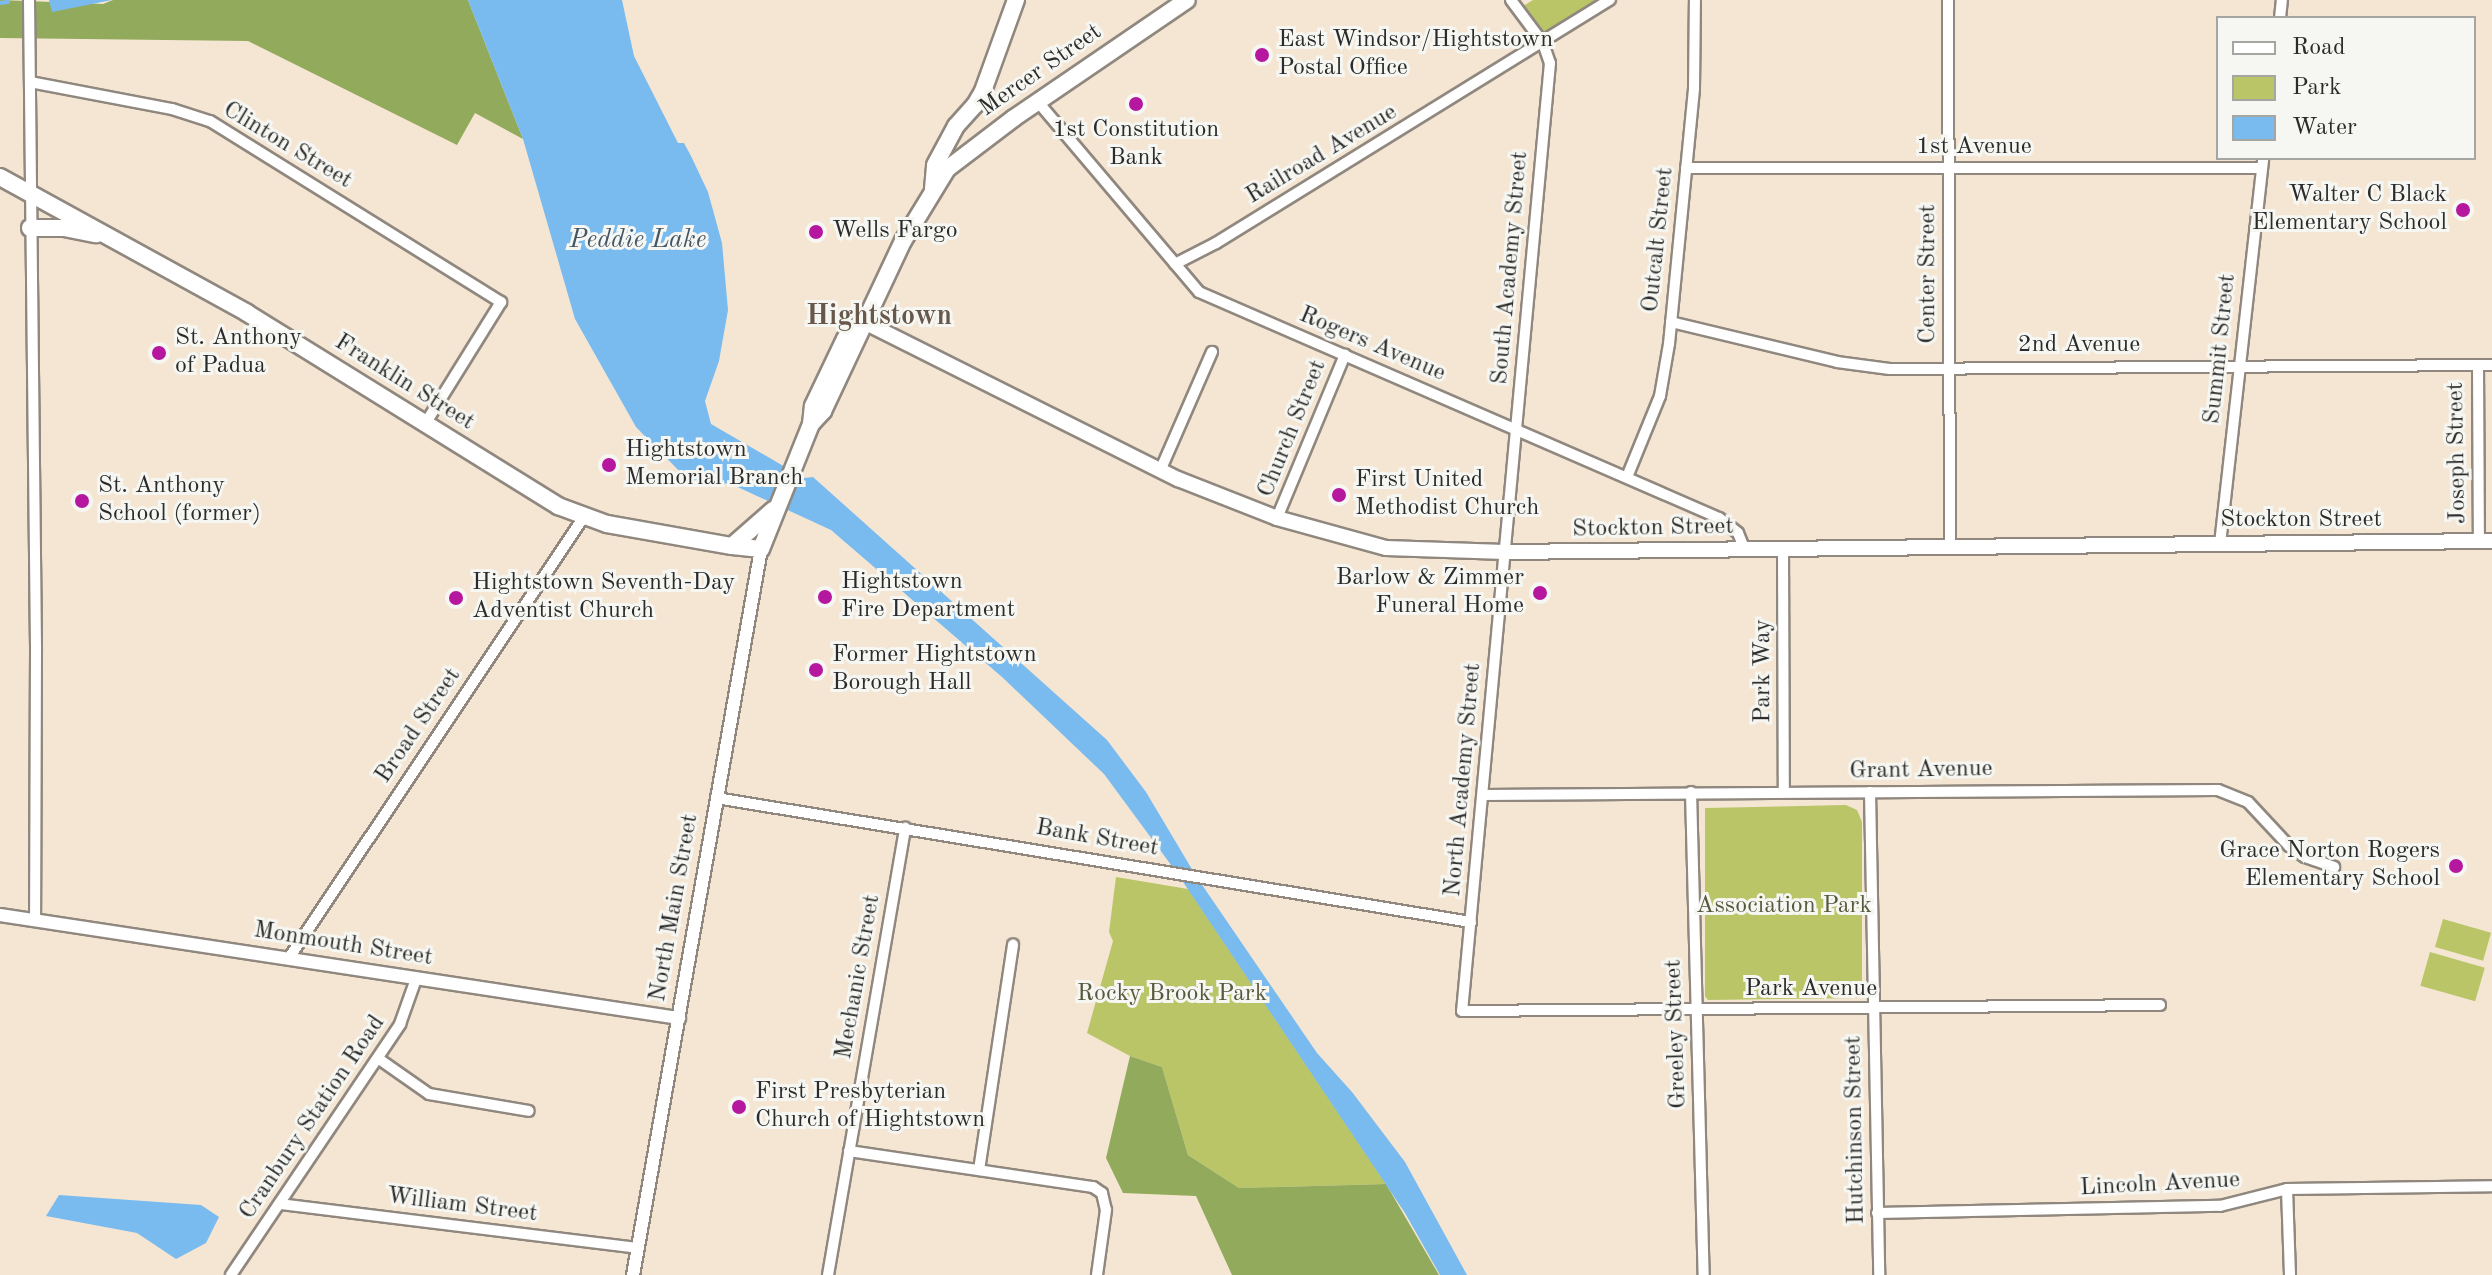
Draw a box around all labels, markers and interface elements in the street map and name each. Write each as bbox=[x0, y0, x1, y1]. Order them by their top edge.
legend bbox=[2216, 16, 2476, 160]
street label: Mercer Street bbox=[974, 18, 1108, 124]
place label: East Windsor/Hightstown Postal Office bbox=[1278, 27, 1553, 83]
text: Road bbox=[2292, 36, 2345, 60]
marker: East Windsor/Hightstown Postal Office bbox=[1253, 46, 1271, 64]
text: Park bbox=[2292, 76, 2341, 100]
marker: 1st Constitution Bank bbox=[1127, 95, 1145, 113]
street label: Clinton Street bbox=[217, 96, 357, 196]
street label: Railroad Avenue bbox=[1241, 99, 1403, 211]
text: Water bbox=[2292, 116, 2357, 140]
place label: 1st Constitution Bank bbox=[1053, 117, 1219, 173]
street label: 1st Avenue bbox=[1916, 134, 2032, 162]
street label: South Academy Street bbox=[1486, 150, 1536, 386]
street label: Outcalt Street bbox=[1637, 166, 1681, 314]
place label: Walter C Black Elementary School bbox=[2252, 182, 2447, 238]
marker: Walter C Black Elementary School bbox=[2454, 201, 2472, 219]
street label: Center Street bbox=[1915, 204, 1943, 344]
place label: Wells Fargo bbox=[832, 218, 958, 246]
marker: Wells Fargo bbox=[807, 223, 825, 241]
water label: Peddie Lake bbox=[570, 225, 706, 257]
street label: Summit Street bbox=[2199, 272, 2243, 426]
district label: Hightstown bbox=[806, 300, 952, 334]
street label: Rogers Avenue bbox=[1294, 301, 1450, 389]
place label: St. Anthony of Padua bbox=[175, 325, 302, 381]
street label: Franklin Street bbox=[329, 329, 479, 437]
street label: 2nd Avenue bbox=[2018, 332, 2140, 360]
marker: St. Anthony of Padua bbox=[150, 344, 168, 362]
street label: Church Street bbox=[1252, 356, 1334, 502]
street label: Joseph Street bbox=[2442, 382, 2474, 524]
place label: Hightstown Memorial Branch bbox=[625, 437, 803, 493]
marker: Hightstown Memorial Branch bbox=[600, 456, 618, 474]
place label: First United Methodist Church bbox=[1355, 467, 1539, 523]
place label: St. Anthony School (former) bbox=[98, 473, 261, 529]
marker: First United Methodist Church bbox=[1330, 486, 1348, 504]
marker: St. Anthony School (former) bbox=[73, 492, 91, 510]
street label: Stockton Street bbox=[2220, 507, 2382, 535]
street label: Stockton Street bbox=[1572, 513, 1734, 545]
place label: Barlow & Zimmer Funeral Home bbox=[1336, 565, 1524, 621]
place label: Hightstown Fire Department bbox=[841, 569, 1015, 625]
place label: Hightstown Seventh-Day Adventist Church bbox=[472, 570, 735, 626]
marker: Barlow & Zimmer Funeral Home bbox=[1531, 584, 1549, 602]
marker: Hightstown Fire Department bbox=[816, 588, 834, 606]
marker: Hightstown Seventh-Day Adventist Church bbox=[447, 589, 465, 607]
street label: Park Way bbox=[1750, 619, 1778, 723]
place label: Former Hightstown Borough Hall bbox=[832, 642, 1037, 698]
marker: Former Hightstown Borough Hall bbox=[807, 661, 825, 679]
street label: North Academy Street bbox=[1439, 662, 1489, 898]
street label: Broad Street bbox=[370, 663, 468, 789]
street label: Grant Avenue bbox=[1849, 755, 1993, 787]
street label: North Main Street bbox=[644, 812, 706, 1004]
street label: Bank Street bbox=[1033, 814, 1161, 864]
place label: Grace Norton Rogers Elementary School bbox=[2219, 838, 2440, 894]
marker: Grace Norton Rogers Elementary School bbox=[2447, 857, 2465, 875]
street label: Mechanic Street bbox=[830, 892, 888, 1062]
park label: Association Park bbox=[1696, 893, 1872, 921]
street label: Monmouth Street bbox=[252, 917, 434, 973]
street label: Greeley Street bbox=[1660, 959, 1694, 1109]
street label: Park Avenue bbox=[1745, 976, 1877, 1004]
park label: Rocky Brook Park bbox=[1077, 981, 1267, 1009]
street label: Cranbury Station Road bbox=[234, 1010, 392, 1226]
street label: Hutchinson Street bbox=[1840, 1035, 1872, 1225]
place label: First Presbyterian Church of Hightstown bbox=[755, 1079, 985, 1135]
marker: First Presbyterian Church of Hightstown bbox=[730, 1098, 748, 1116]
street label: Lincoln Avenue bbox=[2079, 1166, 2241, 1204]
street label: William Street bbox=[385, 1182, 539, 1230]

